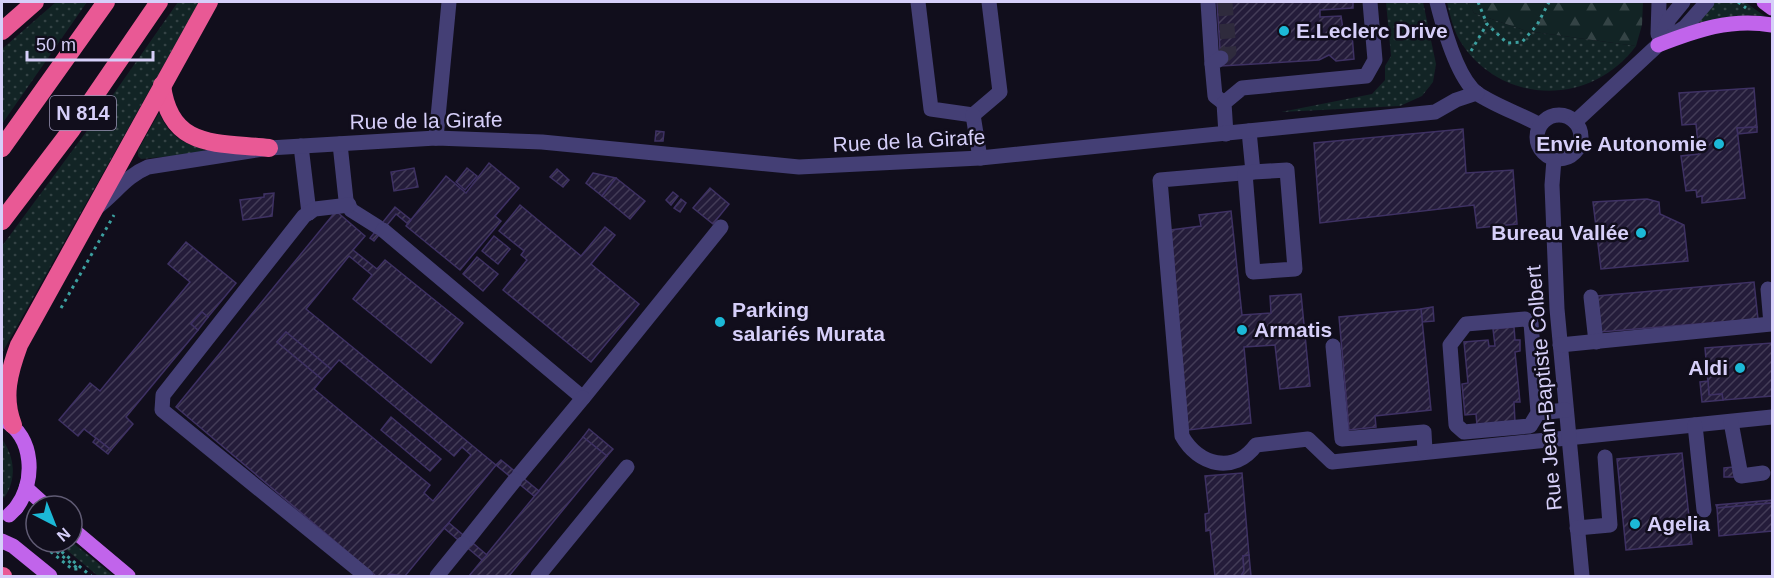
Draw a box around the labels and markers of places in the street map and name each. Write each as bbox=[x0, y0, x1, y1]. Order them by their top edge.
place label: E.Leclerc Drive bbox=[1296, 19, 1448, 42]
marker: E.Leclerc Drive bbox=[1277, 24, 1291, 38]
place label: Envie Autonomie bbox=[1536, 132, 1707, 155]
marker: Envie Autonomie bbox=[1712, 137, 1726, 151]
place label: Bureau Vallée bbox=[1491, 221, 1629, 244]
marker: Bureau Vallée bbox=[1634, 226, 1648, 240]
place label: Parking salariés Murata bbox=[732, 298, 885, 345]
marker: Parking salariés Murata bbox=[713, 315, 727, 329]
place label: Armatis bbox=[1254, 318, 1332, 341]
marker: Armatis bbox=[1235, 323, 1249, 337]
place label: Aldi bbox=[1688, 356, 1728, 379]
marker: Aldi bbox=[1733, 361, 1747, 375]
place label: Agelia bbox=[1647, 512, 1710, 535]
marker: Agelia bbox=[1628, 517, 1642, 531]

